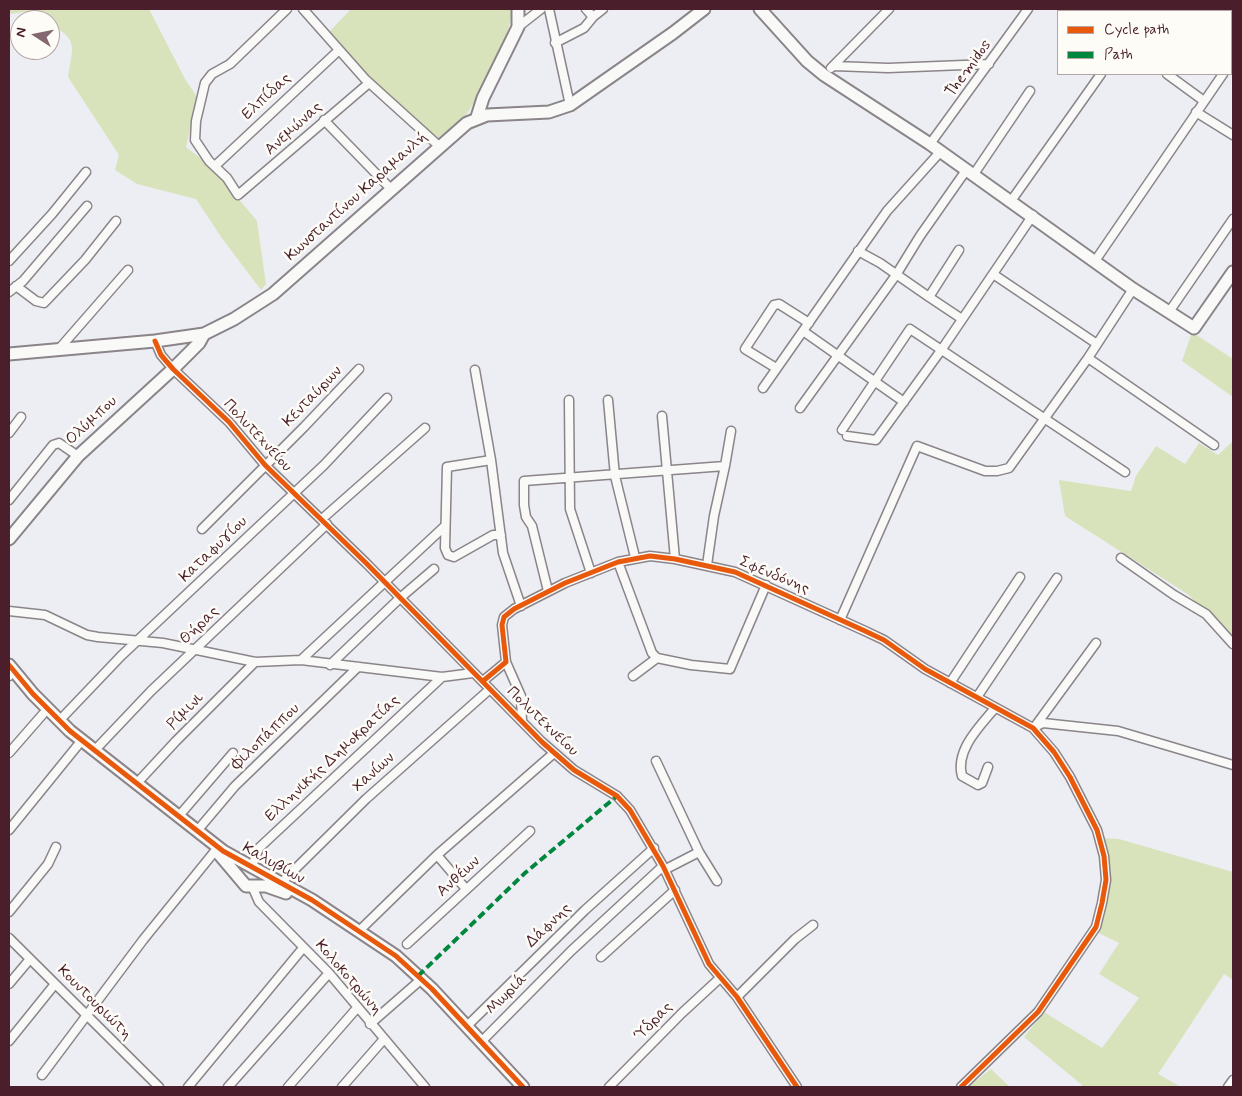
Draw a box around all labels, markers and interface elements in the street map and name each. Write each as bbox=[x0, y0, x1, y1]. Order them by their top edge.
north arrow bbox=[10, 10, 60, 60]
legend bbox=[1057, 10, 1232, 75]
text: Cycle path bbox=[1104, 20, 1169, 40]
text: N bbox=[12, 26, 31, 39]
street label: Themidos bbox=[942, 37, 996, 101]
text: Path bbox=[1104, 45, 1133, 65]
street label: Ελπίδας bbox=[238, 69, 296, 125]
street label: Ανεμώνας bbox=[261, 98, 327, 160]
street label: Κωνσταντίνου Καραμανλή bbox=[282, 128, 432, 266]
street label: Κενταύρων bbox=[279, 363, 347, 431]
street label: Ολύμπου bbox=[62, 392, 122, 450]
street label: Πολυτεχνείου bbox=[218, 396, 296, 476]
street label: Καταφυγίου bbox=[176, 513, 252, 587]
street label: Σφενδόνης bbox=[736, 553, 812, 599]
street label: Θήρας bbox=[176, 603, 224, 649]
street label: Πολυτεχνείου bbox=[502, 683, 582, 761]
street label: Ρίμινι bbox=[164, 689, 208, 735]
street label: Ελληνικής Δημοκρατίας bbox=[262, 692, 404, 826]
street label: Φιλοπάππου bbox=[228, 700, 304, 774]
street label: Χανίων bbox=[349, 749, 399, 797]
street label: Καλυβίων bbox=[238, 839, 308, 889]
street label: Ανθέων bbox=[433, 852, 485, 902]
street label: Δάφνης bbox=[522, 900, 576, 952]
street label: Κολοκοτρώνη bbox=[310, 937, 386, 1019]
street label: Κουντουριώτη bbox=[52, 961, 136, 1045]
street label: Μωριά bbox=[483, 971, 531, 1019]
street label: Ύδρας bbox=[631, 998, 677, 1046]

